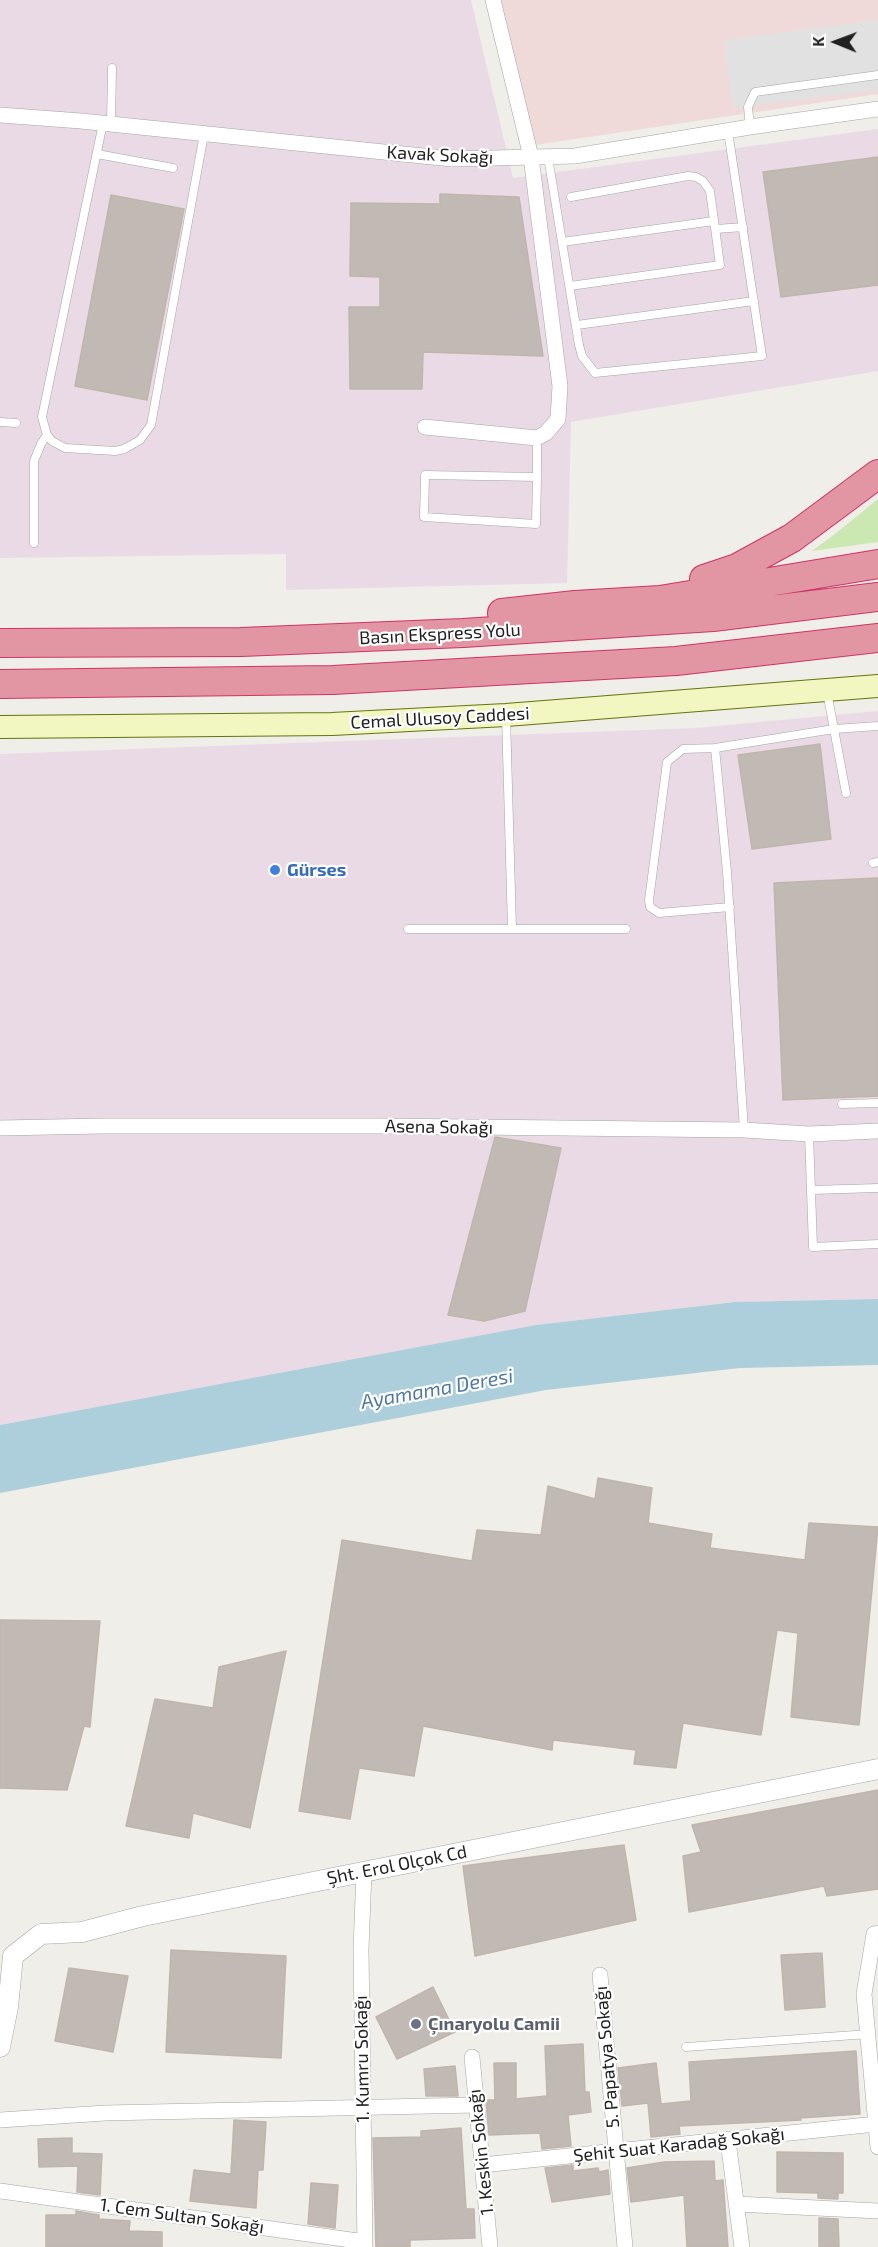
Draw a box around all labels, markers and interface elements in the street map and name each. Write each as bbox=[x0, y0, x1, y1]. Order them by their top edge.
north arrow bbox=[806, 12, 866, 72]
text: K bbox=[808, 36, 827, 47]
street label: Kavak Sokağı bbox=[386, 141, 494, 169]
street label: Basın Ekspress Yolu bbox=[359, 619, 521, 649]
street label: Cemal Ulusoy Caddesi bbox=[350, 703, 530, 733]
place label: Gürses bbox=[287, 859, 346, 881]
marker: Gürses bbox=[268, 863, 282, 877]
street label: Asena Sokağı bbox=[385, 1115, 493, 1139]
water label: Ayamama Deresi bbox=[359, 1364, 515, 1414]
street label: Şht. Erol Olçok Cd bbox=[325, 1841, 469, 1889]
street label: 5. Papatya Sokağı bbox=[590, 1985, 624, 2129]
street label: 1. Kumru Sokağı bbox=[350, 1995, 374, 2123]
place label: Çınaryolu Camii bbox=[428, 2013, 560, 2035]
marker: Çınaryolu Camii bbox=[409, 2017, 423, 2031]
street label: 1. Keskin Sokağı bbox=[464, 2088, 498, 2216]
street label: Şehit Suat Karadağ Sokağı bbox=[572, 2123, 786, 2167]
street label: 1. Cem Sultan Sokağı bbox=[98, 2194, 266, 2238]

